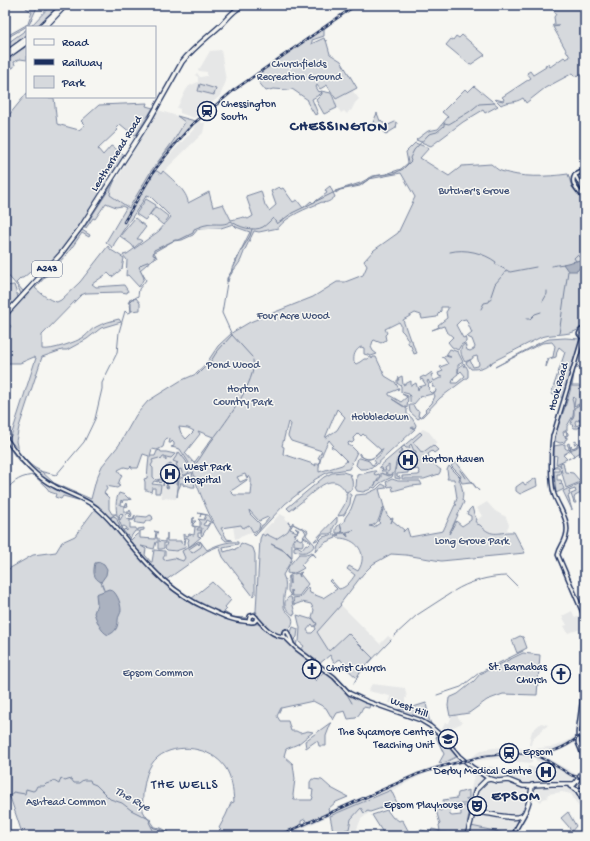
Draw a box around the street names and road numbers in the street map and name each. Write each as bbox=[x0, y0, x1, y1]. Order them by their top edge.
street label: Leatherhead Road bbox=[89, 113, 146, 194]
road number: A243 bbox=[32, 261, 62, 277]
street label: Hook Road bbox=[546, 360, 572, 412]
street label: West Hill bbox=[388, 695, 430, 721]

